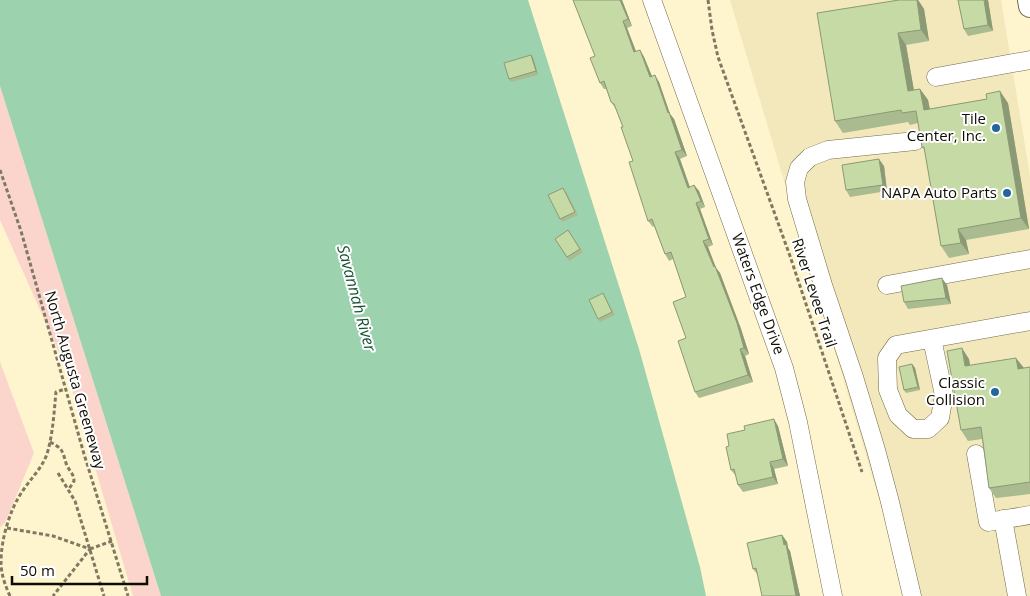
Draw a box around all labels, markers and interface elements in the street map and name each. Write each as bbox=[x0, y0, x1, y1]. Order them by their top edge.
place label: Tile Center, Inc. bbox=[907, 108, 986, 145]
marker: Tile Center, Inc. bbox=[990, 122, 1002, 134]
place label: NAPA Auto Parts bbox=[881, 182, 997, 202]
marker: NAPA Auto Parts bbox=[1001, 187, 1013, 199]
street label: Waters Edge Drive bbox=[728, 230, 790, 357]
street label: River Levee Trail bbox=[788, 235, 842, 350]
water label: Savannah River bbox=[332, 242, 382, 354]
street label: North Augusta Greeneway bbox=[41, 288, 111, 472]
place label: Classic Collision bbox=[926, 372, 985, 409]
marker: Classic Collision bbox=[989, 386, 1001, 398]
scale bar bbox=[12, 554, 148, 586]
text: 50 m bbox=[20, 560, 55, 580]

